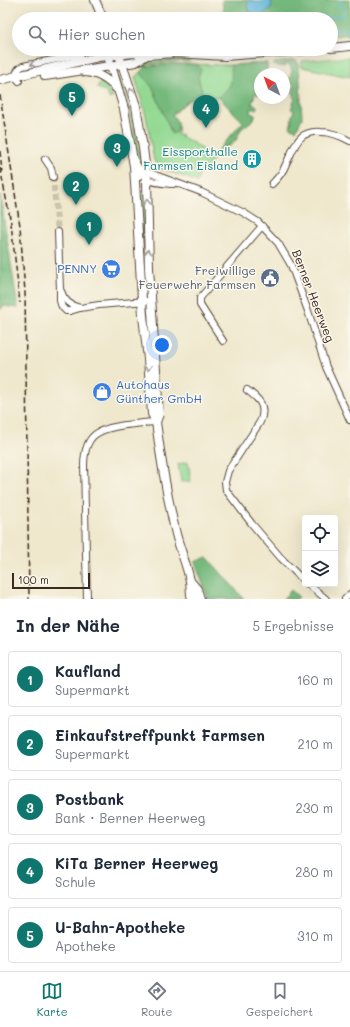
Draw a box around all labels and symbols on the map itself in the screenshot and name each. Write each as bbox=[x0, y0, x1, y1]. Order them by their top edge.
one-way arrow bbox=[30, 59, 37, 67]
north arrow bbox=[254, 68, 290, 104]
pin: 5 bbox=[59, 83, 85, 116]
one-way arrow bbox=[127, 88, 136, 95]
pin: 4 bbox=[193, 95, 219, 128]
pin: 3 bbox=[104, 134, 130, 167]
place label: Eissporthalle Farmsen Eisland bbox=[143, 143, 238, 173]
building icon: Eissporthalle Farmsen Eisland bbox=[241, 148, 263, 170]
pin: 2 bbox=[63, 172, 89, 205]
one-way arrow bbox=[143, 199, 151, 205]
pin: 1 bbox=[76, 212, 102, 245]
street label: Berner Heerweg bbox=[289, 247, 339, 344]
one-way arrow bbox=[143, 249, 152, 255]
supermarket icon: PENNY bbox=[100, 258, 122, 280]
place label: PENNY bbox=[57, 260, 97, 276]
place label: Freiwillige Feuerwehr Farmsen bbox=[139, 262, 256, 292]
public building icon: Freiwillige Feuerwehr Farmsen bbox=[259, 267, 281, 289]
your location bbox=[152, 335, 172, 355]
one-way arrow bbox=[144, 365, 153, 371]
place label: Autohaus Günther GmbH bbox=[116, 376, 202, 406]
shop icon: Autohaus Günther GmbH bbox=[91, 381, 113, 403]
scale bar bbox=[12, 571, 90, 590]

